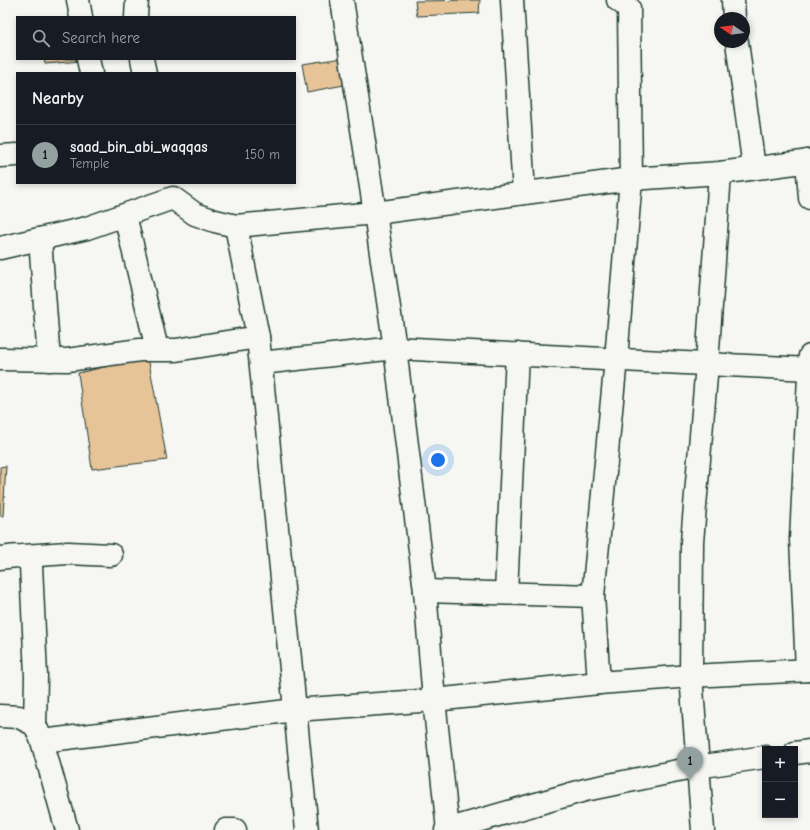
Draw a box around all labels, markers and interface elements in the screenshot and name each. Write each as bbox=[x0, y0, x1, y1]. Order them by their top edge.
north arrow bbox=[714, 12, 750, 48]
search box bbox=[16, 16, 296, 60]
icon: search bbox=[30, 27, 52, 49]
text: Search here bbox=[62, 29, 140, 47]
text: Nearby bbox=[32, 89, 83, 108]
text: saad_bin_abi_waqqas bbox=[70, 138, 208, 156]
text: 1 bbox=[42, 147, 48, 162]
text: 150 m bbox=[245, 147, 280, 162]
text: Temple bbox=[70, 156, 109, 171]
your location bbox=[428, 450, 448, 470]
map controls bbox=[762, 746, 798, 818]
button: + bbox=[762, 746, 798, 782]
pin: 1 bbox=[677, 747, 703, 780]
button: − bbox=[762, 782, 798, 818]

